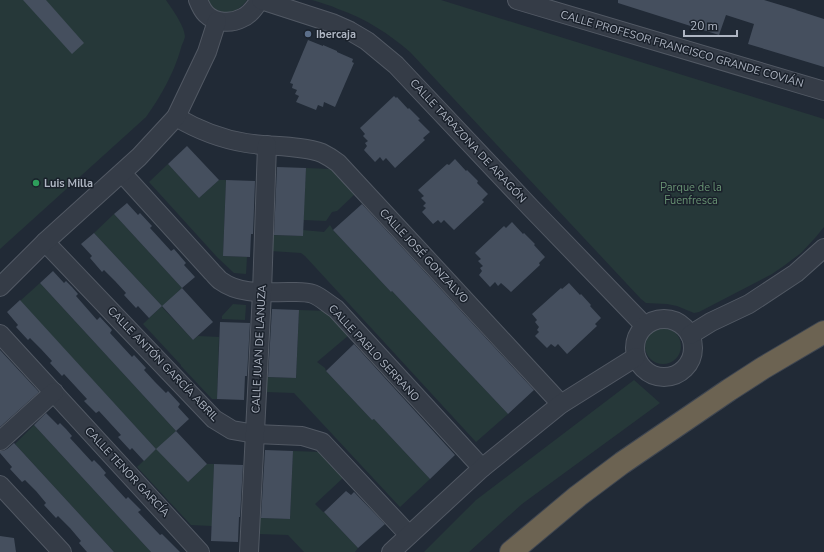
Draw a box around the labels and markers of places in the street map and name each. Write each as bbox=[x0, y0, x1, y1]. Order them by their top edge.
place label: Ibercaja bbox=[316, 27, 356, 42]
marker: Ibercaja bbox=[303, 29, 313, 39]
place label: Luis Milla bbox=[44, 176, 93, 191]
marker: Luis Milla bbox=[31, 178, 41, 188]

